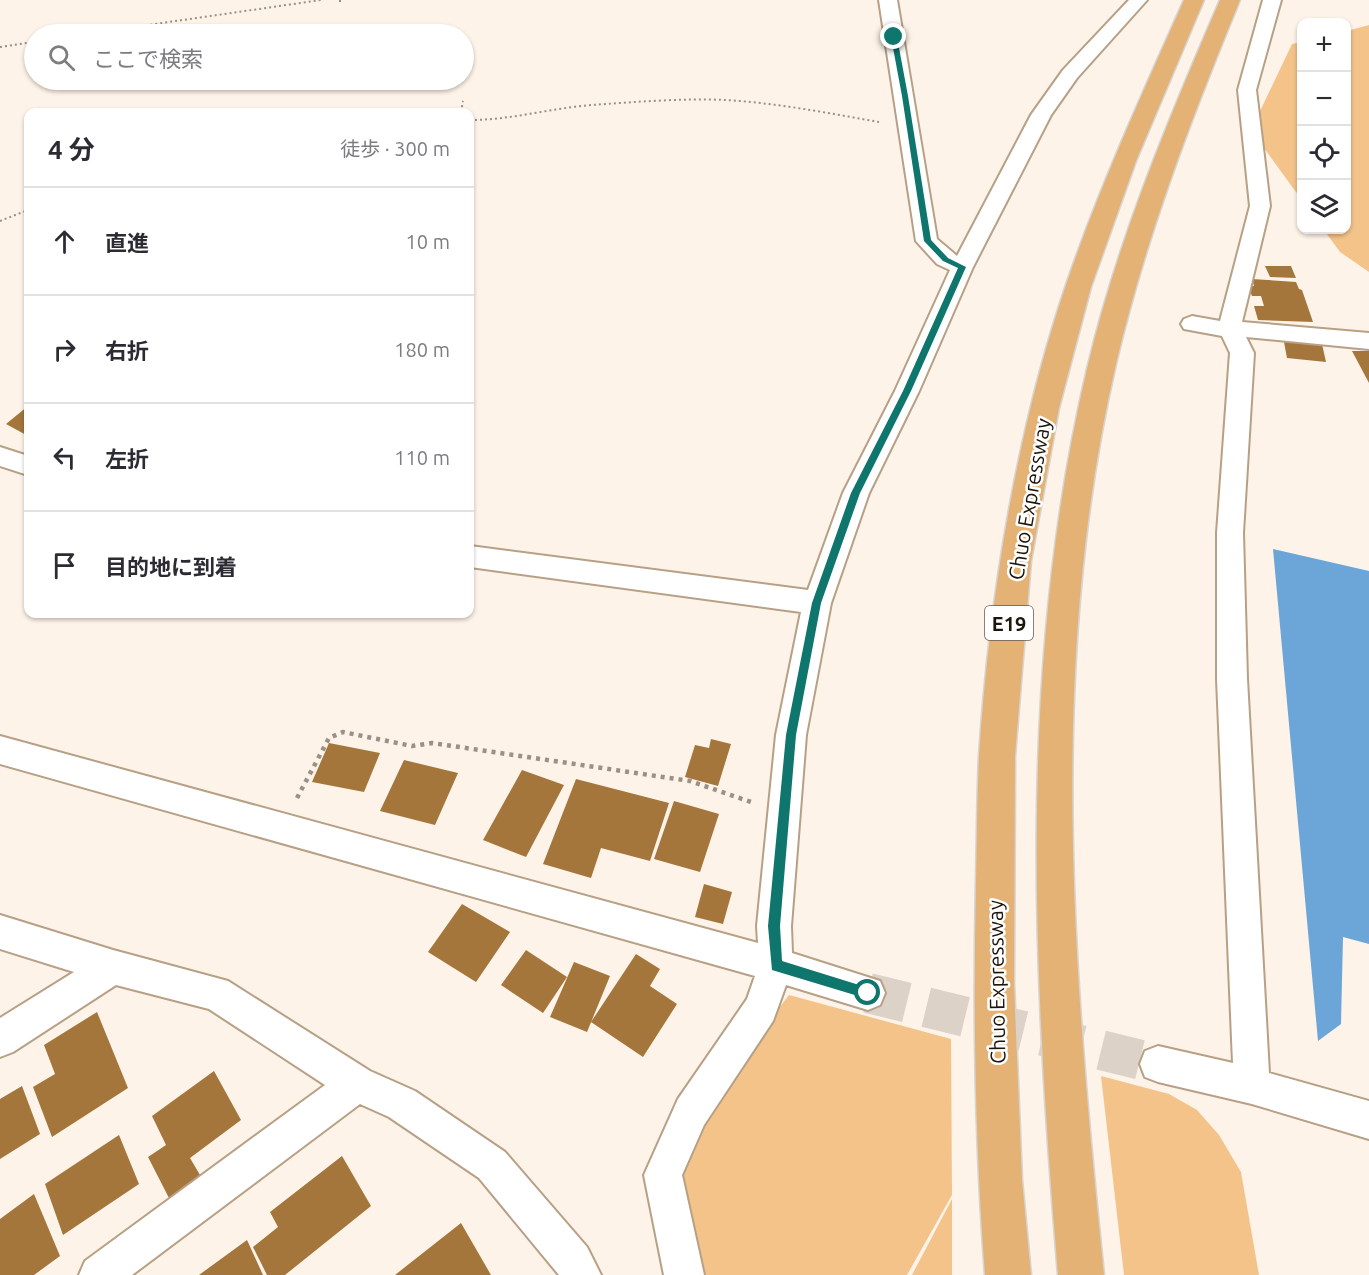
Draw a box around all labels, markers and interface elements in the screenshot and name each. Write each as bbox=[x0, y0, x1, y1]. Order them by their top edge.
map controls bbox=[1297, 18, 1351, 234]
button: + bbox=[1297, 18, 1351, 72]
route end bbox=[880, 23, 906, 49]
search box bbox=[24, 24, 474, 90]
icon: search bbox=[45, 41, 78, 74]
text: ここで検索 bbox=[93, 46, 203, 71]
button: − bbox=[1297, 72, 1351, 126]
button: locate bbox=[1297, 126, 1351, 180]
text: 4 分 bbox=[48, 135, 95, 164]
text: 徒歩 · 300 m bbox=[340, 137, 450, 160]
button: layers bbox=[1297, 180, 1351, 234]
icon: ahead bbox=[48, 225, 81, 258]
text: 直進 bbox=[105, 230, 149, 255]
text: 10 m bbox=[406, 230, 450, 253]
icon: right bbox=[48, 333, 81, 366]
text: 右折 bbox=[105, 338, 149, 363]
text: 180 m bbox=[394, 338, 450, 361]
street label: Chuo Expressway bbox=[1003, 416, 1055, 582]
icon: left bbox=[48, 441, 81, 474]
text: 左折 bbox=[105, 446, 149, 471]
text: 110 m bbox=[394, 446, 450, 469]
icon: arrive bbox=[48, 549, 81, 582]
text: 目的地に到着 bbox=[105, 554, 237, 579]
road number: E19 bbox=[985, 606, 1033, 640]
street label: Chuo Expressway bbox=[983, 900, 1009, 1064]
route start bbox=[854, 979, 880, 1005]

